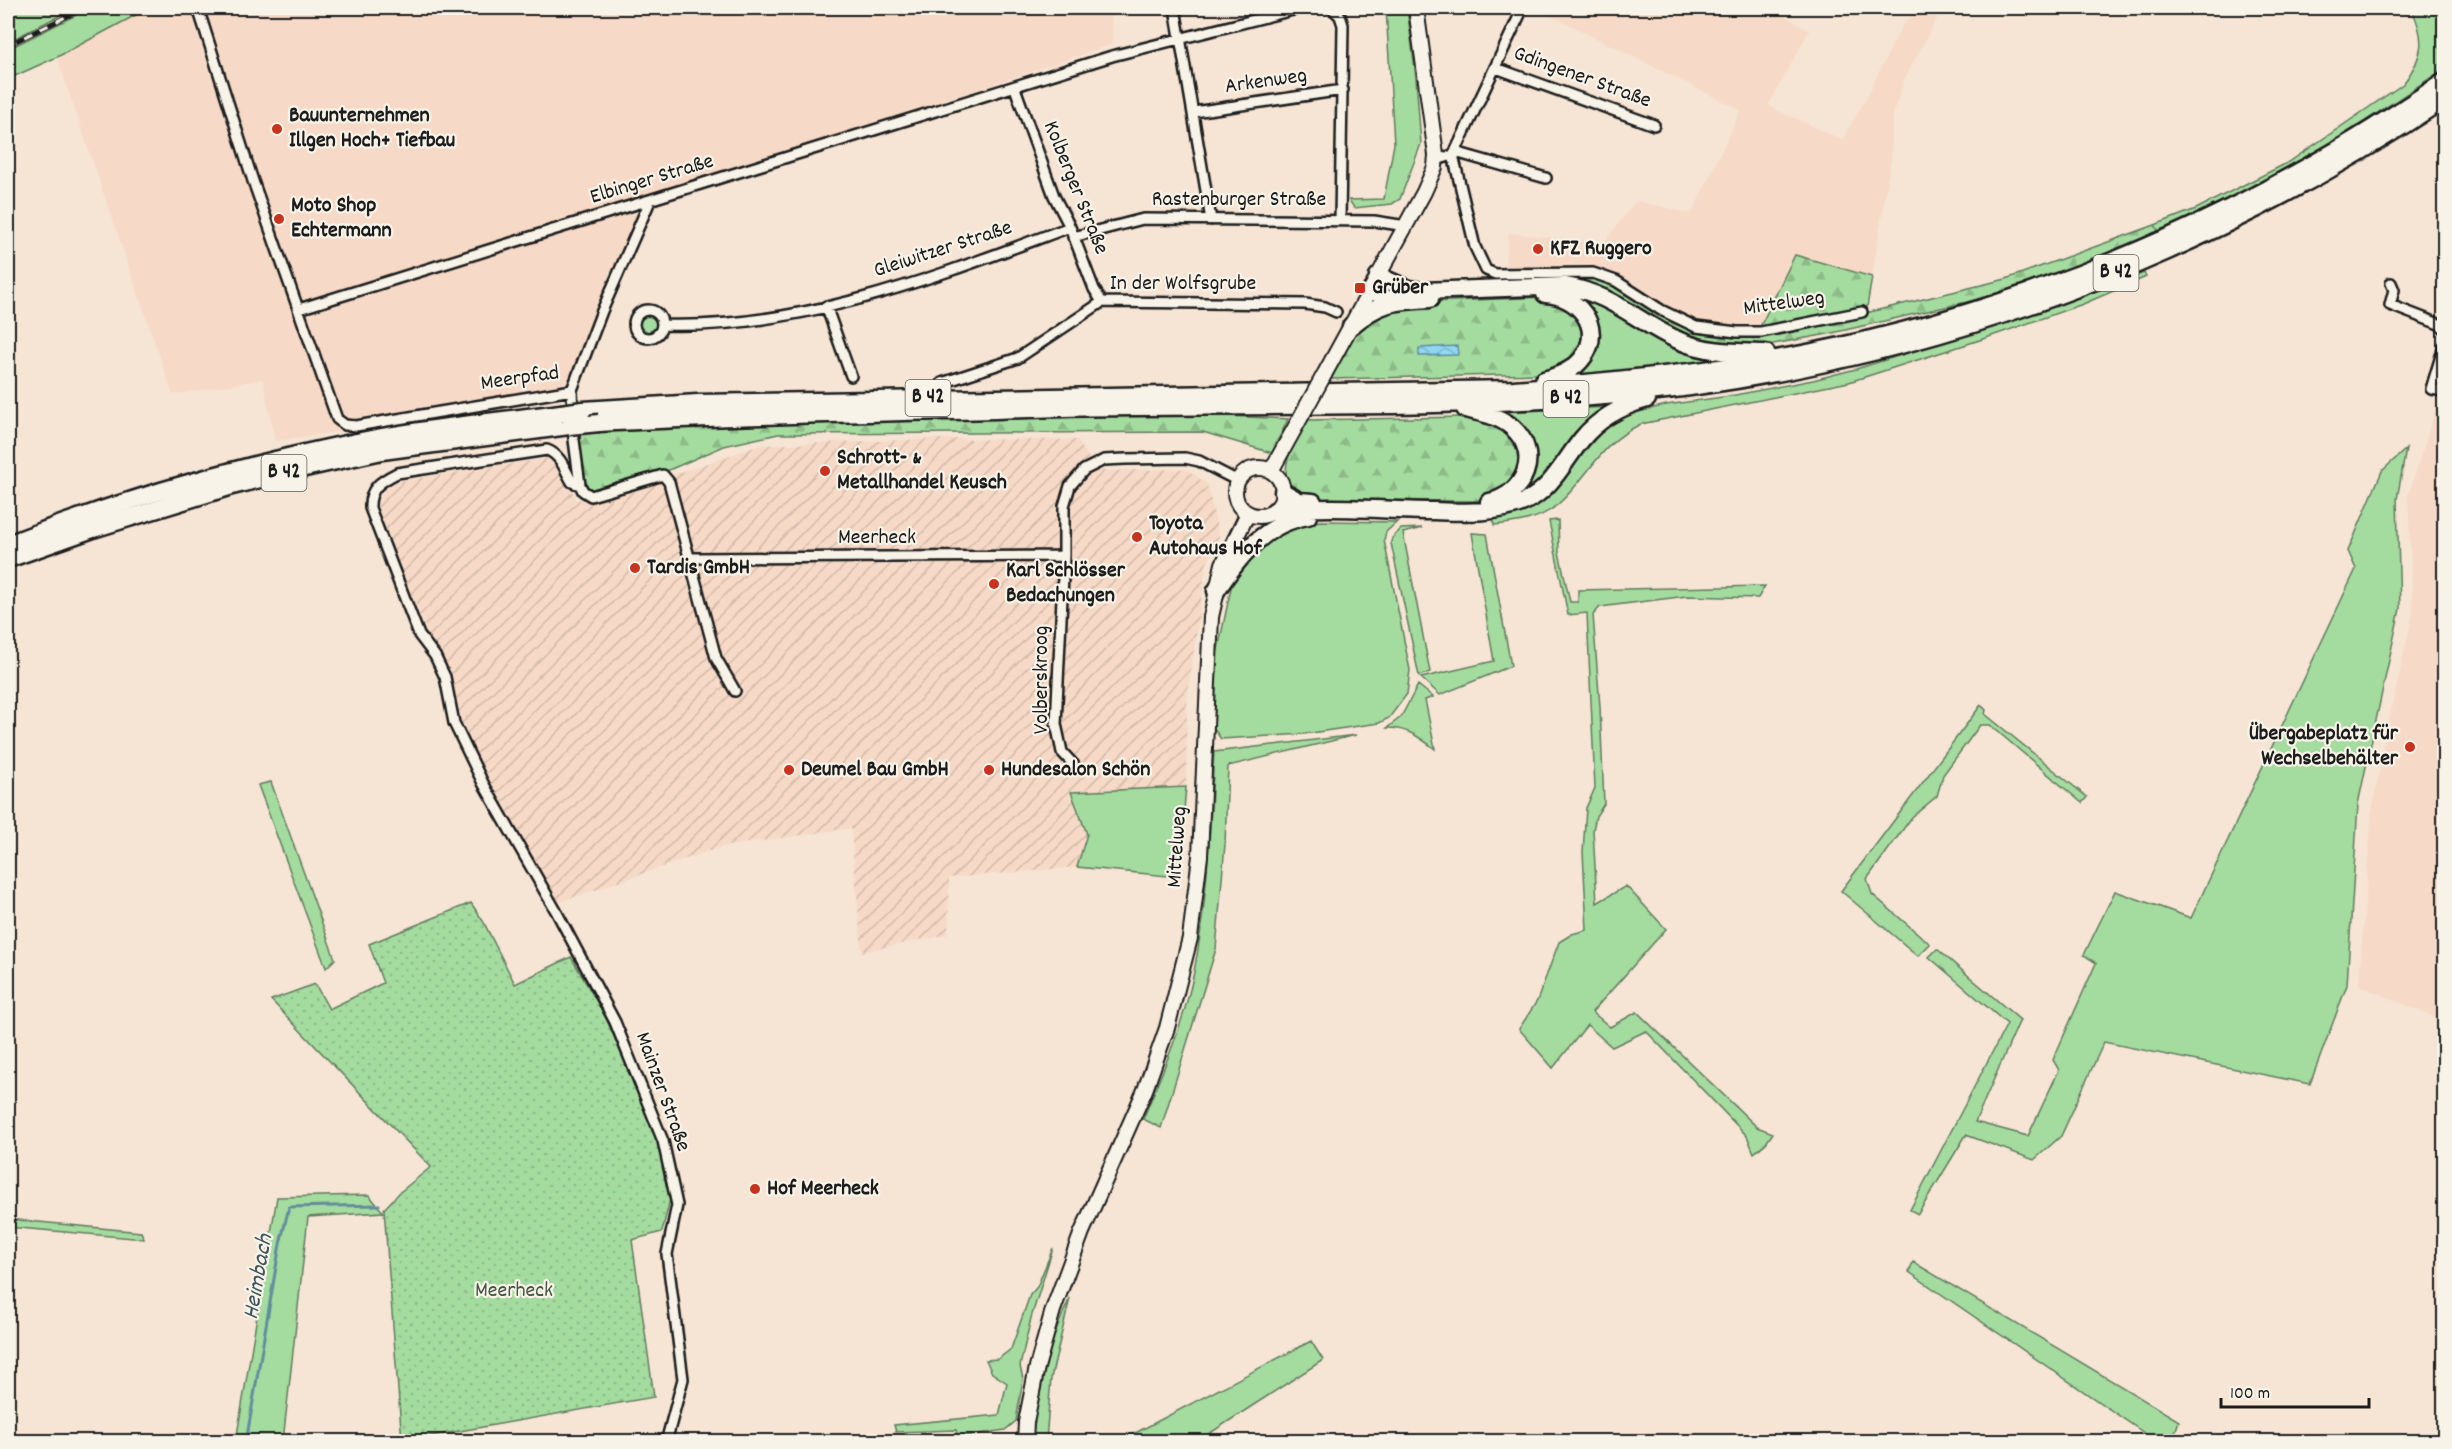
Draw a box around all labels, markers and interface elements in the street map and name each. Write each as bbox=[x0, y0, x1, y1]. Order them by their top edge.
street label: Gdingener Straße bbox=[1509, 39, 1655, 117]
street label: Arkenweg bbox=[1223, 61, 1309, 103]
place label: Bauunternehmen Illgen Hoch+ Tiefbau bbox=[289, 101, 455, 157]
street label: Kolberger Straße bbox=[1034, 117, 1116, 259]
marker: Bauunternehmen Illgen Hoch+ Tiefbau bbox=[270, 122, 284, 136]
street label: Elbinger Straße bbox=[586, 146, 718, 214]
street label: Rastenburger Straße bbox=[1152, 185, 1326, 216]
place label: Moto Shop Echtermann bbox=[291, 191, 392, 247]
marker: Moto Shop Echtermann bbox=[272, 212, 286, 226]
street label: Gleiwitzer Straße bbox=[870, 213, 1016, 287]
place label: KFZ Ruggero bbox=[1550, 234, 1652, 265]
marker: KFZ Ruggero bbox=[1531, 242, 1545, 256]
road number: B 42 bbox=[2094, 255, 2138, 291]
street label: In der Wolfsgrube bbox=[1110, 269, 1256, 300]
place label: Grüber bbox=[1372, 273, 1429, 304]
marker: Grüber bbox=[1353, 281, 1367, 295]
street label: Mittelweg bbox=[1741, 283, 1827, 325]
street label: Meerpfad bbox=[479, 358, 561, 400]
road number: B 42 bbox=[906, 380, 950, 416]
road number: B 42 bbox=[1544, 381, 1588, 417]
place label: Schrott- & Metallhandel Keusch bbox=[837, 443, 1007, 499]
road number: B 42 bbox=[262, 455, 306, 491]
marker: Schrott- & Metallhandel Keusch bbox=[818, 464, 832, 478]
place label: Toyota Autohaus Hof bbox=[1149, 509, 1263, 565]
street label: Meerheck bbox=[838, 523, 916, 554]
marker: Toyota Autohaus Hof bbox=[1130, 530, 1144, 544]
place label: Tardis GmbH bbox=[647, 553, 750, 584]
place label: Karl Schlösser Bedachungen bbox=[1006, 556, 1126, 612]
marker: Tardis GmbH bbox=[628, 561, 642, 575]
marker: Karl Schlösser Bedachungen bbox=[987, 577, 1001, 591]
street label: Volberskroog bbox=[1027, 626, 1058, 734]
place label: Übergabeplatz für Wechselbehälter bbox=[2249, 719, 2399, 775]
marker: Übergabeplatz für Wechselbehälter bbox=[2403, 740, 2417, 754]
place label: Deumel Bau GmbH bbox=[801, 755, 949, 786]
place label: Hundesalon Schön bbox=[1001, 755, 1150, 786]
marker: Deumel Bau GmbH bbox=[782, 763, 796, 777]
marker: Hundesalon Schön bbox=[982, 763, 996, 777]
street label: Mittelweg bbox=[1160, 805, 1196, 889]
street label: Mainzer Straße bbox=[626, 1028, 698, 1156]
place label: Hof Meerheck bbox=[767, 1174, 879, 1205]
marker: Hof Meerheck bbox=[748, 1182, 762, 1196]
water label: Heimbach bbox=[235, 1231, 283, 1322]
park label: Meerheck bbox=[475, 1276, 553, 1307]
scale bar bbox=[2221, 1371, 2370, 1409]
text: 100 m bbox=[2230, 1382, 2270, 1407]

